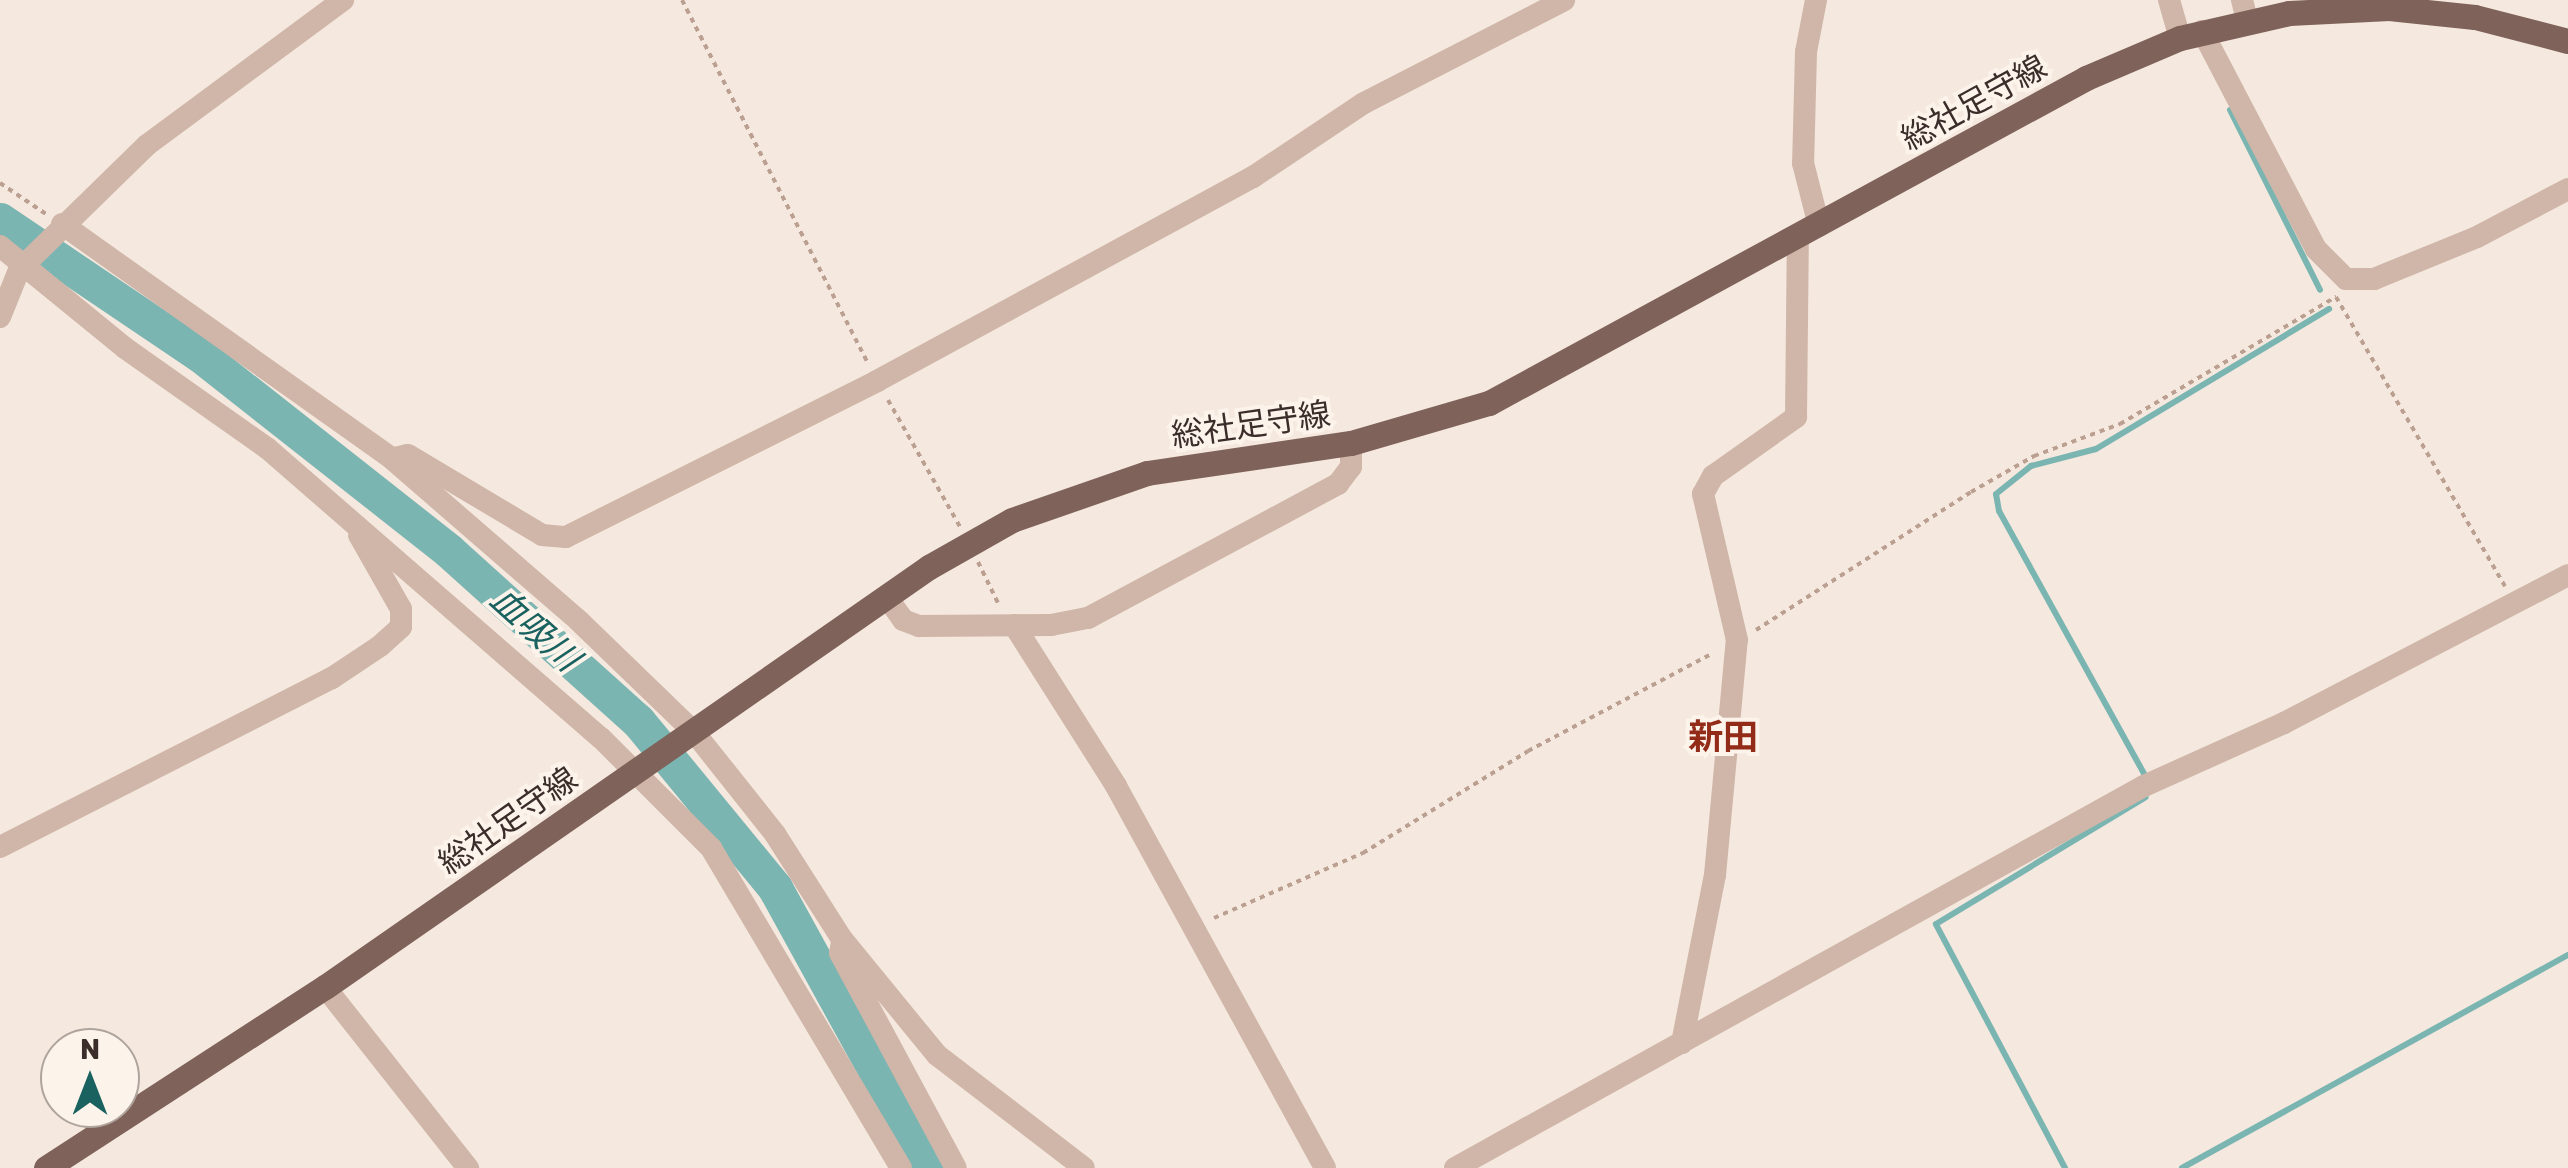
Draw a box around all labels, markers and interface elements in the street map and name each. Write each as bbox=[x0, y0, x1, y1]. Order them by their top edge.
street label: 総社足守線 bbox=[1895, 47, 2053, 159]
street label: 総社足守線 bbox=[1169, 395, 1333, 455]
water label: 血吸川 bbox=[482, 578, 588, 680]
district label: 新田 bbox=[1688, 716, 1758, 758]
street label: 総社足守線 bbox=[431, 759, 585, 883]
north arrow bbox=[40, 1028, 140, 1128]
text: N bbox=[80, 1033, 100, 1066]

